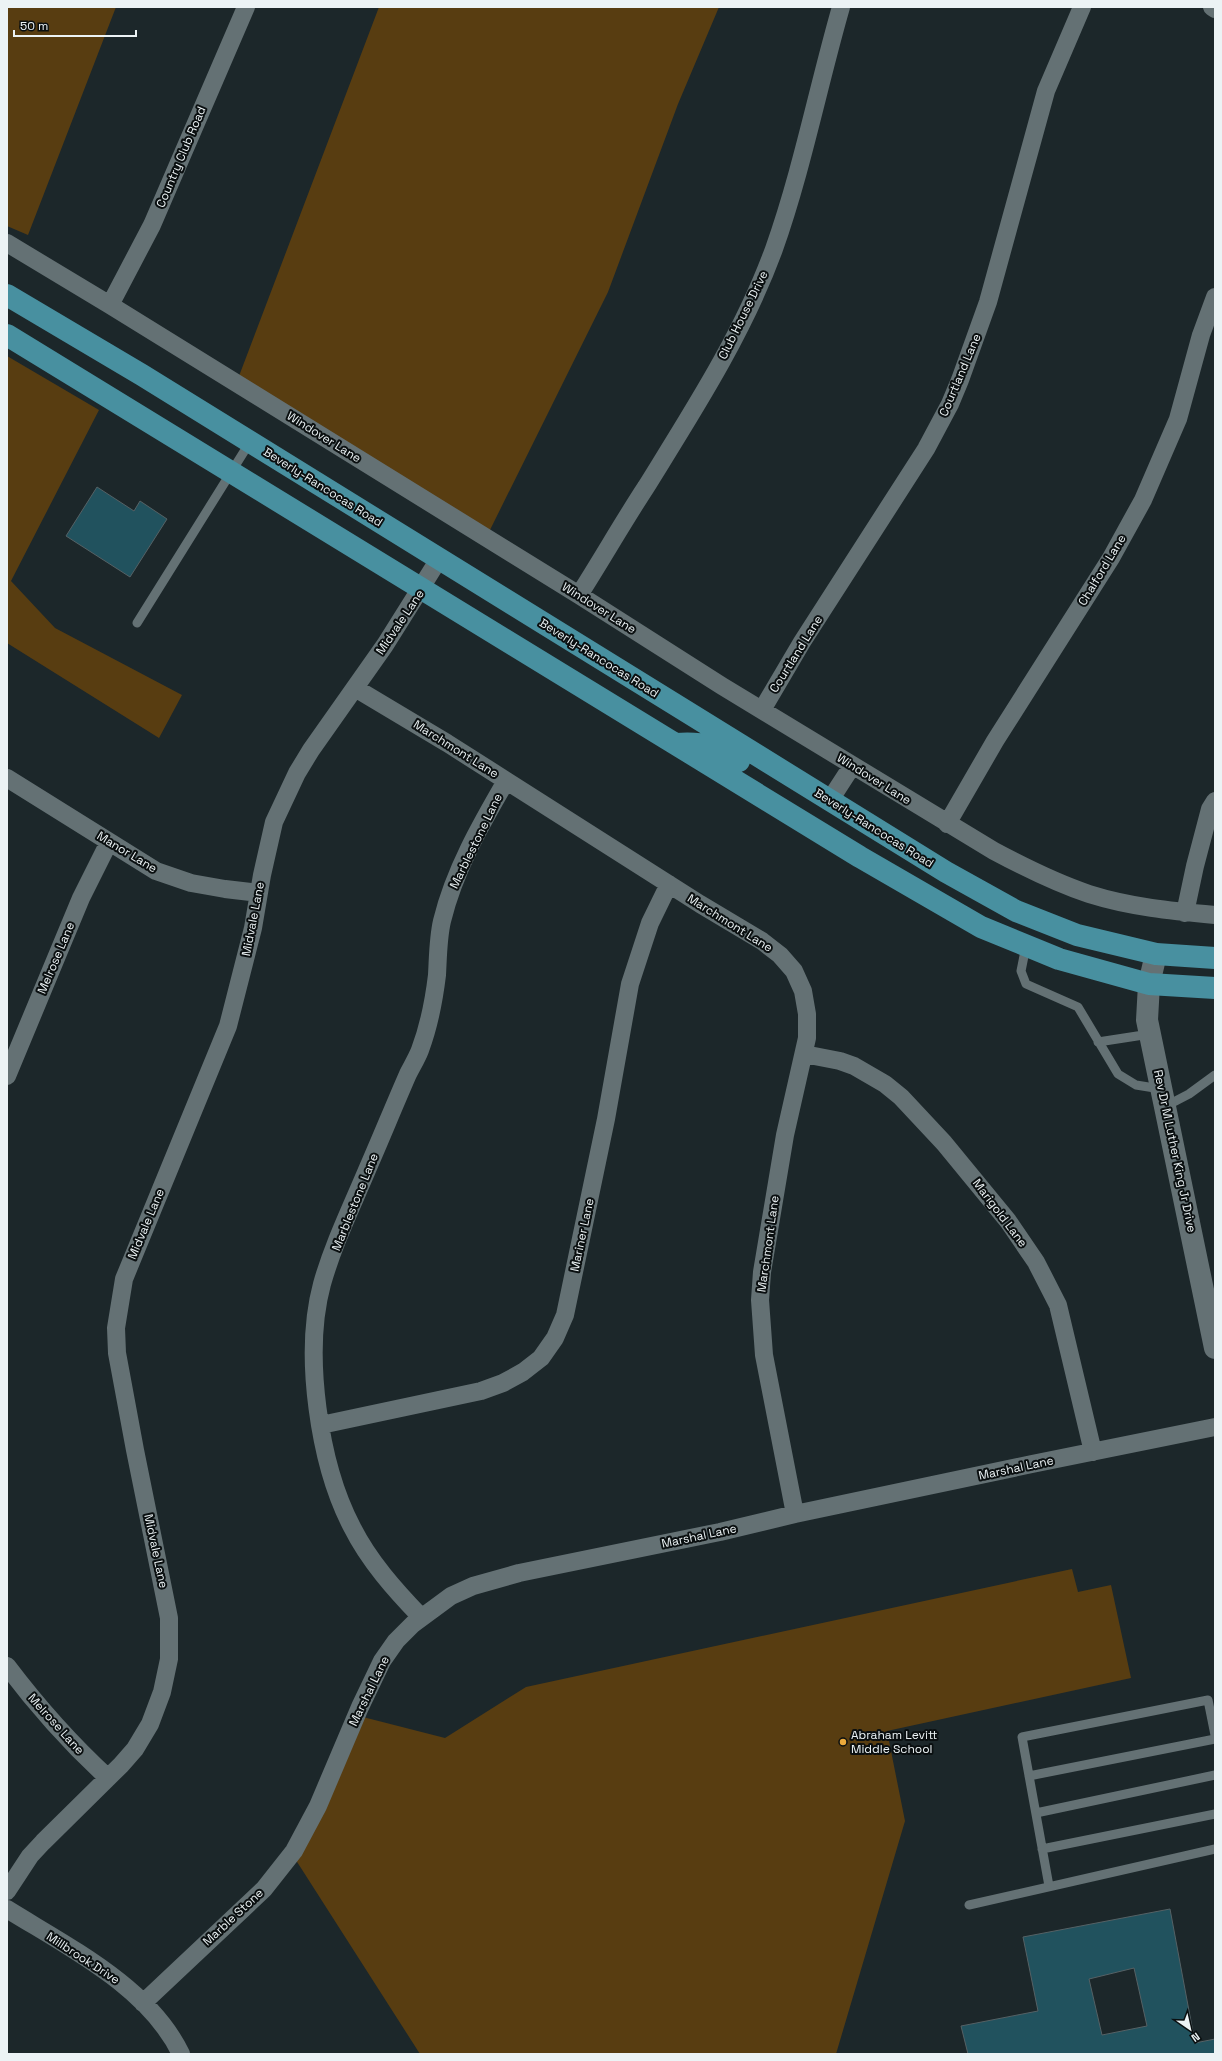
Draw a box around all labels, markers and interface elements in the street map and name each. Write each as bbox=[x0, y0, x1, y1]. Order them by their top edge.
scale bar bbox=[14, 12, 136, 38]
text: 50 m bbox=[20, 18, 48, 34]
street label: Country Club Road bbox=[152, 104, 210, 210]
street label: Club House Drive bbox=[715, 268, 771, 362]
street label: Courtland Lane bbox=[935, 331, 985, 419]
street label: Windover Lane bbox=[284, 408, 364, 466]
street label: Beverly-Rancocas Road bbox=[260, 444, 386, 530]
street label: Chalford Lane bbox=[1074, 531, 1130, 609]
street label: Windover Lane bbox=[559, 579, 639, 637]
street label: Midvale Lane bbox=[372, 586, 428, 658]
street label: Courtland Lane bbox=[766, 612, 826, 696]
street label: Beverly-Rancocas Road bbox=[536, 615, 662, 701]
street label: Marchmont Lane bbox=[410, 716, 502, 782]
street label: Windover Lane bbox=[834, 750, 914, 808]
street label: Beverly-Rancocas Road bbox=[811, 785, 937, 871]
street label: Marblestone Lane bbox=[446, 791, 506, 891]
street label: Manor Lane bbox=[94, 828, 160, 876]
street label: Midvale Lane bbox=[238, 881, 268, 957]
street label: Marchmont Lane bbox=[684, 890, 776, 956]
street label: Melrose Lane bbox=[34, 920, 78, 996]
street label: Rev Dr M Luther King Jr Drive bbox=[1150, 1068, 1200, 1234]
street label: Marblestone Lane bbox=[328, 1151, 382, 1253]
street label: Marigold Lane bbox=[969, 1176, 1031, 1250]
street label: Midvale Lane bbox=[124, 1186, 168, 1262]
street label: Marchmont Lane bbox=[753, 1195, 783, 1293]
street label: Mariner Lane bbox=[566, 1197, 598, 1273]
street label: Marshal Lane bbox=[977, 1452, 1055, 1484]
street label: Midvale Lane bbox=[140, 1513, 172, 1589]
street label: Marshal Lane bbox=[660, 1520, 738, 1552]
street label: Marshal Lane bbox=[345, 1653, 393, 1729]
street label: Melrose Lane bbox=[24, 1690, 88, 1758]
place label: Abraham Levitt Middle School bbox=[851, 1727, 937, 1757]
marker: Abraham Levitt Middle School bbox=[838, 1737, 848, 1747]
street label: Marble Stone bbox=[199, 1885, 267, 1949]
street label: Millbrook Drive bbox=[43, 1928, 123, 1988]
north arrow bbox=[1170, 2009, 1210, 2049]
text: N bbox=[1189, 2029, 1203, 2045]

